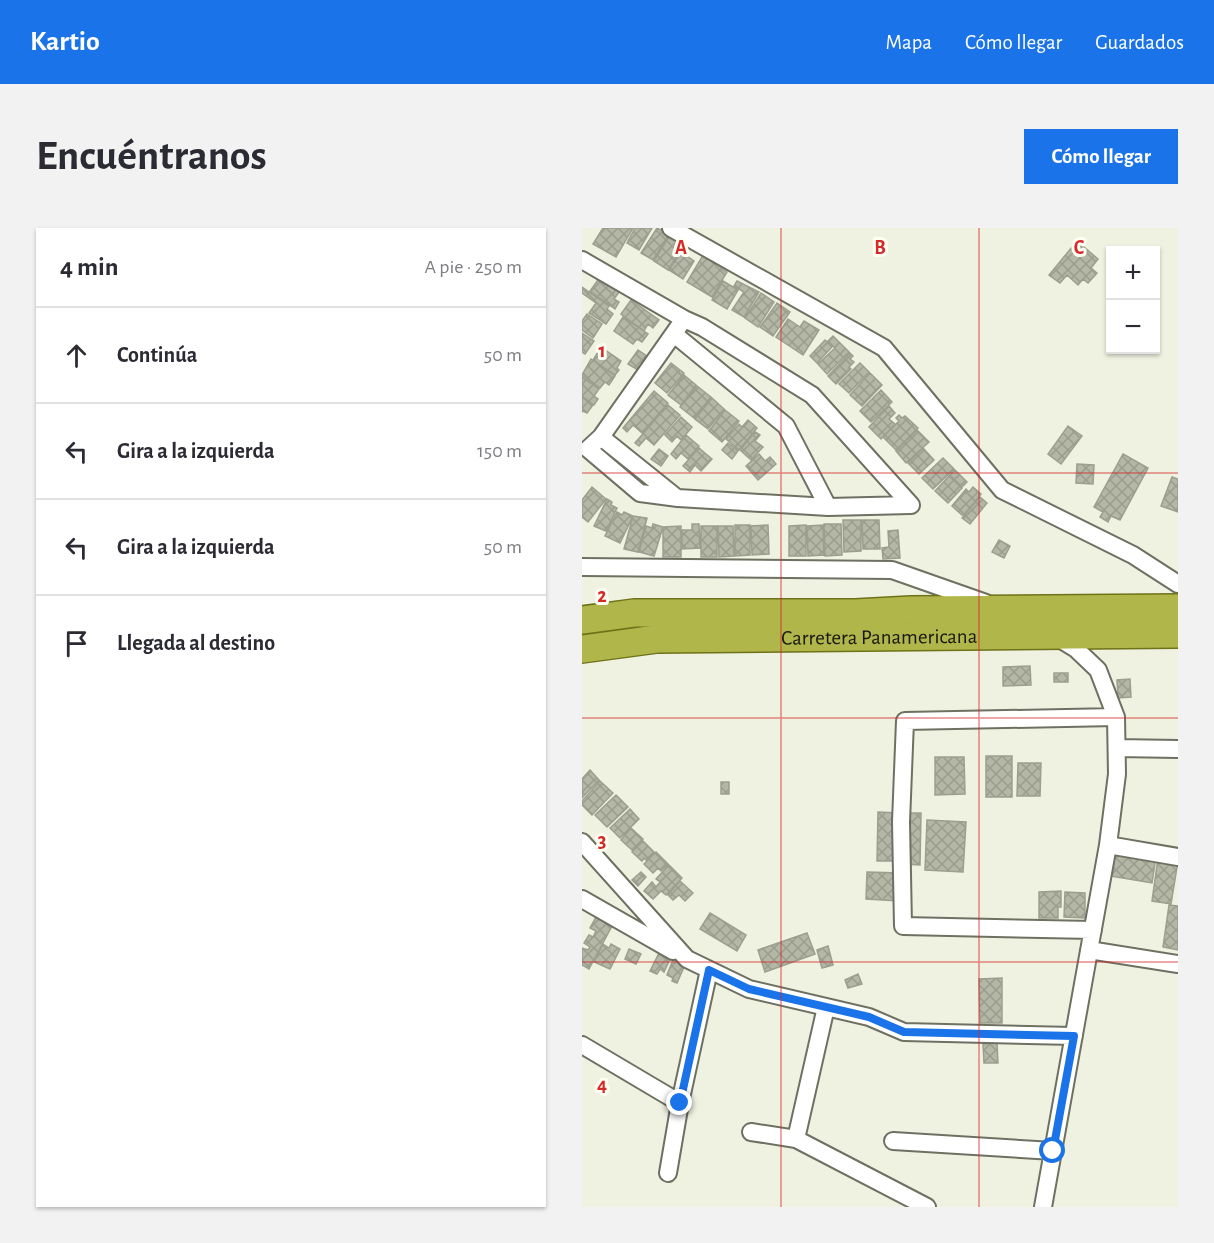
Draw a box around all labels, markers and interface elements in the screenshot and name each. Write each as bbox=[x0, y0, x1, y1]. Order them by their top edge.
text: Kartio bbox=[30, 28, 100, 56]
text: Mapa bbox=[886, 32, 932, 53]
text: Cómo llegar bbox=[965, 32, 1062, 53]
text: Guardados bbox=[1095, 32, 1184, 53]
button: Cómo llegar bbox=[1024, 129, 1178, 184]
text: Encuéntranos bbox=[36, 135, 267, 177]
text: A bbox=[675, 238, 687, 258]
text: B bbox=[874, 238, 886, 258]
text: C bbox=[1074, 238, 1085, 258]
map controls bbox=[1106, 246, 1160, 354]
button: + bbox=[1106, 246, 1160, 300]
text: 4 min bbox=[60, 254, 119, 280]
text: A pie · 250 m bbox=[424, 257, 522, 277]
button: − bbox=[1106, 300, 1160, 354]
icon: ahead bbox=[60, 339, 93, 372]
text: 1 bbox=[598, 341, 606, 361]
text: Continúa bbox=[117, 344, 197, 366]
text: 50 m bbox=[484, 345, 522, 365]
icon: left bbox=[60, 435, 93, 468]
text: Gira a la izquierda bbox=[117, 440, 275, 462]
text: 150 m bbox=[477, 441, 522, 461]
icon: left bbox=[60, 531, 93, 564]
text: Gira a la izquierda bbox=[117, 536, 275, 558]
text: 50 m bbox=[484, 537, 522, 557]
text: 2 bbox=[597, 586, 607, 606]
street label: Carretera Panamericana bbox=[781, 626, 978, 649]
icon: arrive bbox=[60, 627, 93, 660]
text: Llegada al destino bbox=[117, 632, 275, 654]
text: 3 bbox=[598, 831, 606, 851]
text: 4 bbox=[597, 1075, 607, 1095]
route end bbox=[666, 1089, 692, 1115]
route start bbox=[1039, 1137, 1065, 1163]

